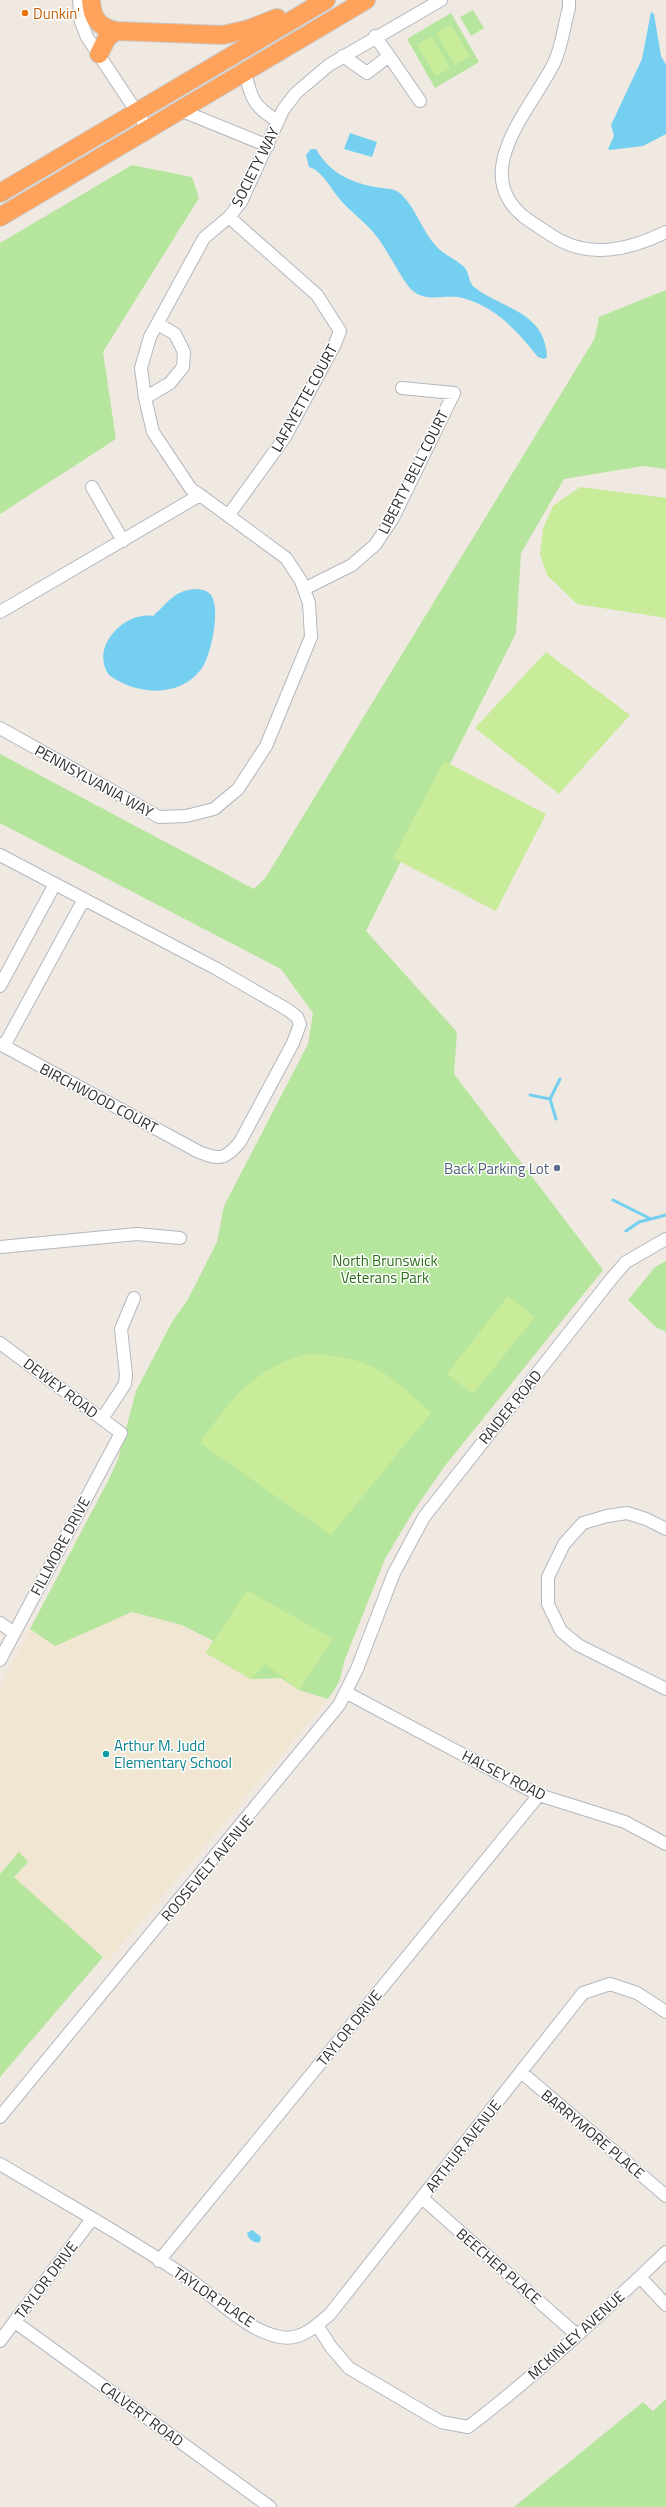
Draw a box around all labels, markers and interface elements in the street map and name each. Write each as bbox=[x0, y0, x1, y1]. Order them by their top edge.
place label: Dunkin' bbox=[33, 2, 80, 25]
marker: Dunkin' bbox=[20, 8, 30, 18]
street label: SOCIETY WAY bbox=[225, 123, 285, 211]
street label: LAFAYETTE COURT bbox=[265, 340, 343, 456]
street label: LIBERTY BELL COURT bbox=[372, 406, 454, 538]
street label: PENNSYLVANIA WAY bbox=[31, 739, 157, 823]
street label: BIRCHWOOD COURT bbox=[36, 1057, 162, 1139]
place label: Back Parking Lot bbox=[444, 1157, 550, 1180]
marker: Back Parking Lot bbox=[552, 1163, 562, 1173]
park label: North Brunswick Veterans Park bbox=[332, 1249, 438, 1289]
street label: DEWEY ROAD bbox=[19, 1352, 103, 1424]
street label: RAIDER ROAD bbox=[473, 1365, 547, 1449]
street label: FILLMORE DRIVE bbox=[24, 1493, 96, 1599]
place label: Arthur M. Judd Elementary School bbox=[114, 1734, 232, 1774]
street label: HALSEY ROAD bbox=[458, 1744, 550, 1806]
marker: Arthur M. Judd Elementary School bbox=[101, 1749, 111, 1759]
street label: ROOSEVELT AVENUE bbox=[155, 1810, 259, 1926]
street label: TAYLOR DRIVE bbox=[311, 1985, 387, 2071]
street label: BARRYMORE PLACE bbox=[536, 2084, 650, 2184]
street label: ARTHUR AVENUE bbox=[419, 2095, 507, 2197]
street label: BEECHER PLACE bbox=[451, 2223, 547, 2309]
street label: TAYLOR DRIVE bbox=[9, 2236, 83, 2324]
street label: TAYLOR PLACE bbox=[169, 2261, 259, 2333]
street label: MCKINLEY AVENUE bbox=[522, 2285, 630, 2385]
street label: CALVERT ROAD bbox=[95, 2376, 189, 2452]

